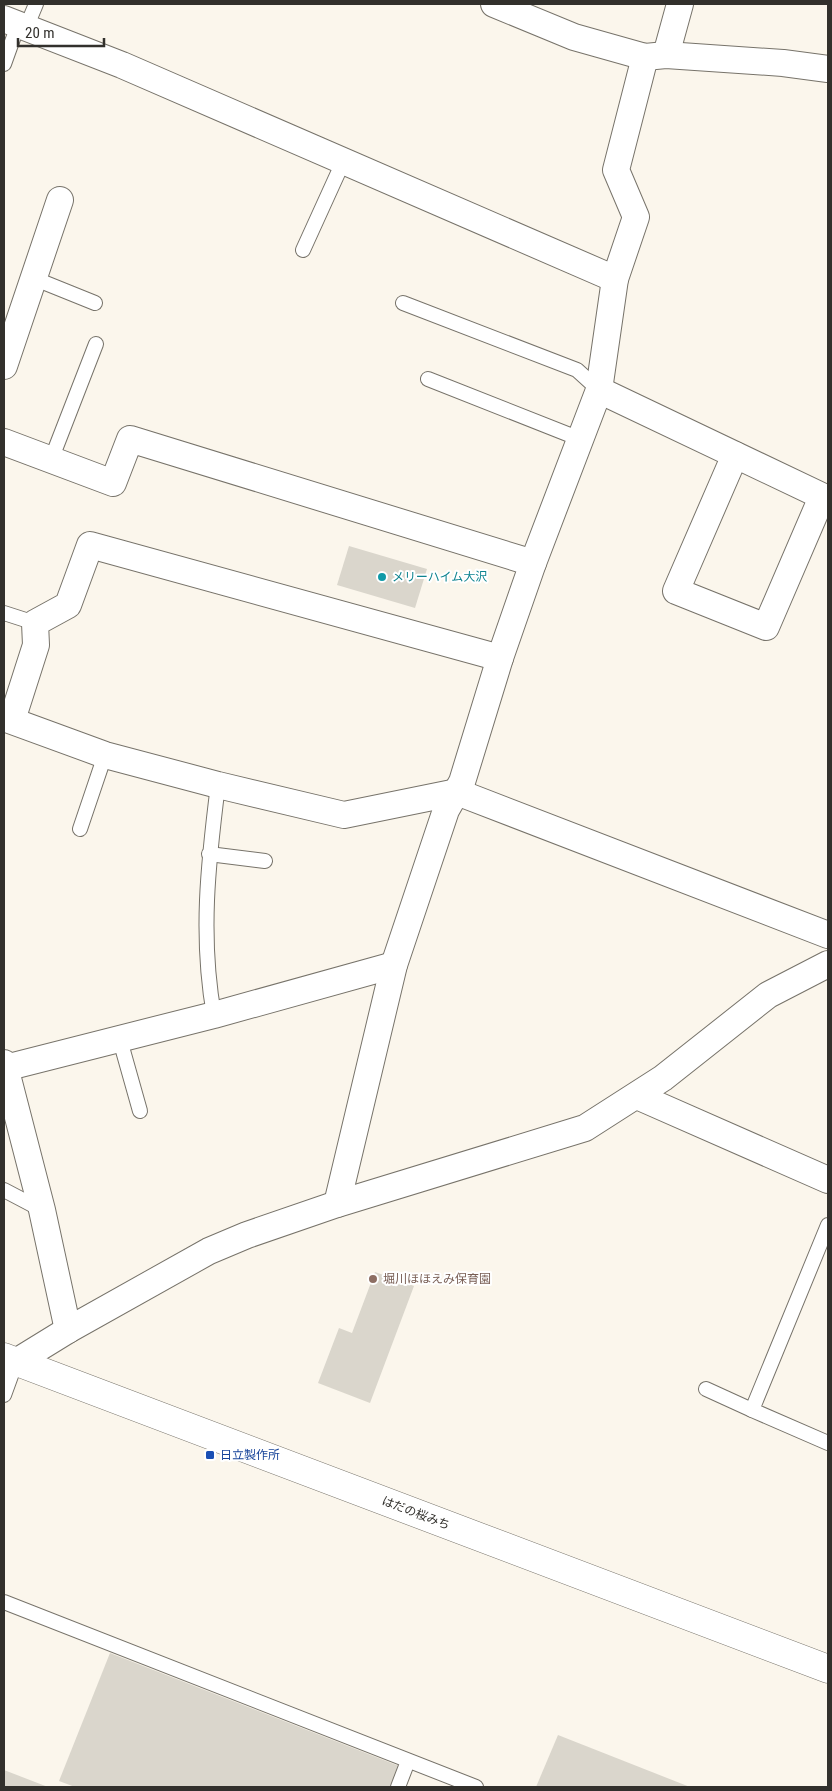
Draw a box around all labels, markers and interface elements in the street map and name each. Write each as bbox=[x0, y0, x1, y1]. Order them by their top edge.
scale bar bbox=[18, 15, 104, 47]
text: 20 m bbox=[25, 24, 55, 42]
place label: メリーハイム大沢 bbox=[392, 570, 487, 584]
marker: メリーハイム大沢 bbox=[376, 571, 388, 583]
place label: 堀川ほほえみ保育園 bbox=[383, 1272, 491, 1286]
marker: 堀川ほほえみ保育園 bbox=[367, 1273, 379, 1285]
place label: 日立製作所 bbox=[220, 1448, 280, 1462]
marker: 日立製作所 bbox=[204, 1449, 216, 1461]
street label: はだの桜みち bbox=[380, 1494, 452, 1532]

